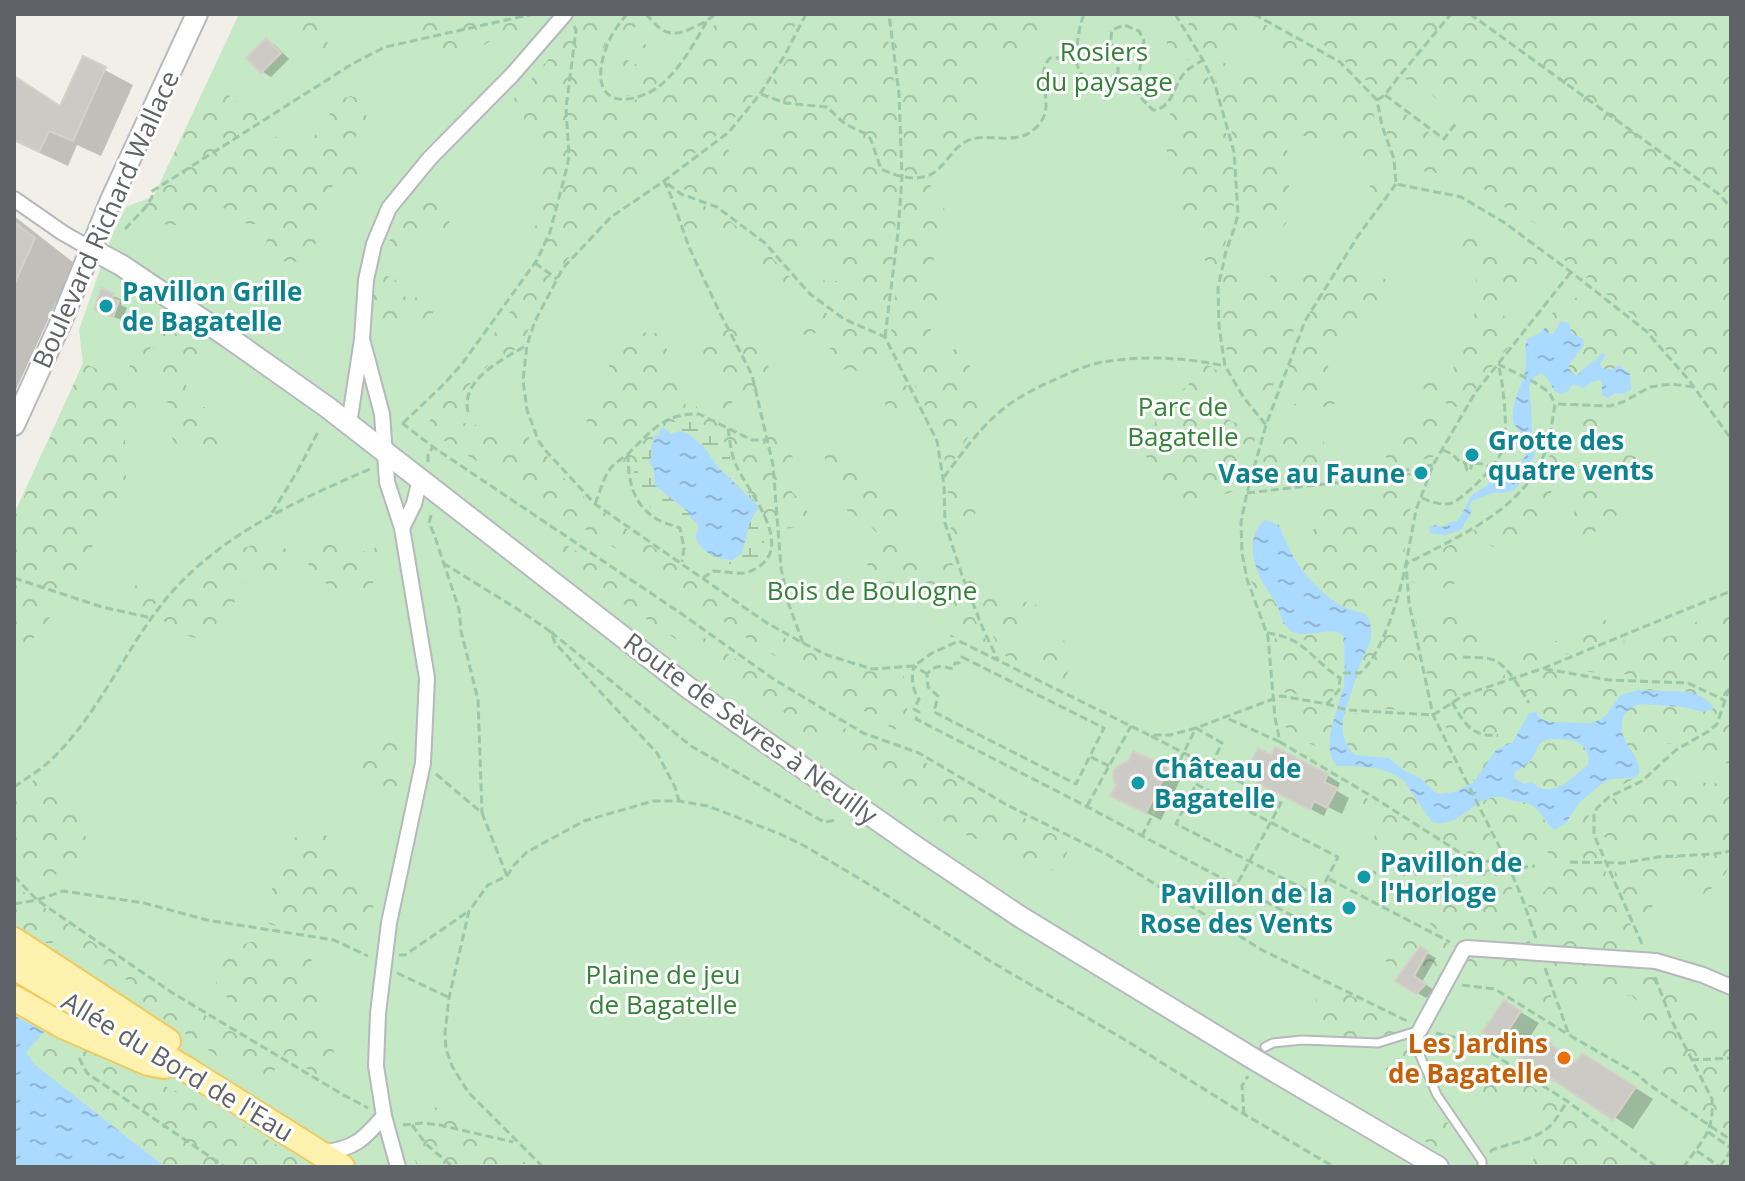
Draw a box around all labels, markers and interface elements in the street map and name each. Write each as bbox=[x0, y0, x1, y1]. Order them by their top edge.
park label: Rosiers du paysage bbox=[1035, 33, 1173, 99]
street label: Boulevard Richard Wallace bbox=[23, 65, 187, 373]
place label: Pavillon Grille de Bagatelle bbox=[122, 273, 302, 339]
marker: Pavillon Grille de Bagatelle bbox=[97, 297, 115, 315]
park label: Parc de Bagatelle bbox=[1127, 388, 1239, 454]
place label: Grotte des quatre vents bbox=[1488, 422, 1654, 488]
marker: Grotte des quatre vents bbox=[1463, 446, 1481, 464]
place label: Vase au Faune bbox=[1218, 455, 1405, 491]
marker: Vase au Faune bbox=[1412, 464, 1430, 482]
park label: Bois de Boulogne bbox=[767, 572, 977, 608]
street label: Route de Sèvres à Neuilly bbox=[617, 624, 886, 833]
place label: Château de Bagatelle bbox=[1154, 750, 1301, 816]
marker: Château de Bagatelle bbox=[1129, 774, 1147, 792]
place label: Pavillon de l'Horloge bbox=[1380, 844, 1522, 910]
marker: Pavillon de l'Horloge bbox=[1355, 868, 1373, 886]
place label: Pavillon de la Rose des Vents bbox=[1140, 875, 1333, 941]
marker: Pavillon de la Rose des Vents bbox=[1340, 899, 1358, 917]
park label: Plaine de jeu de Bagatelle bbox=[586, 956, 740, 1022]
street label: Allée du Bord de l'Eau bbox=[55, 983, 301, 1149]
place label: Les Jardins de Bagatelle bbox=[1388, 1025, 1548, 1091]
marker: Les Jardins de Bagatelle bbox=[1555, 1049, 1573, 1067]

